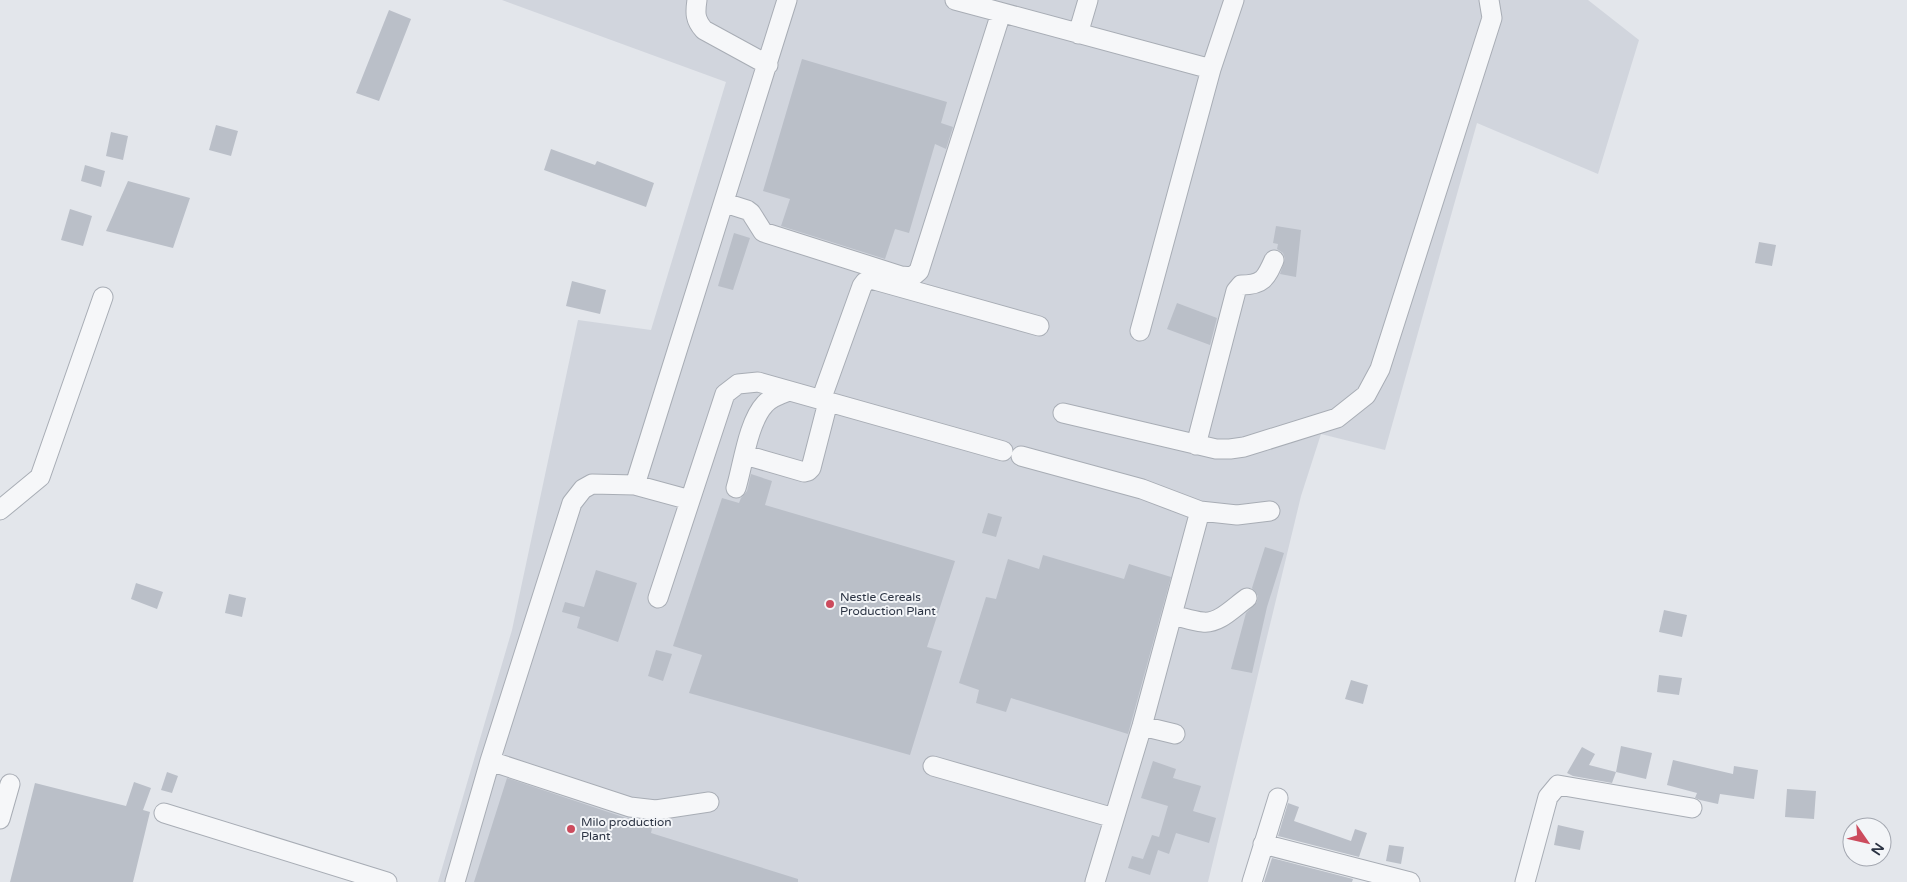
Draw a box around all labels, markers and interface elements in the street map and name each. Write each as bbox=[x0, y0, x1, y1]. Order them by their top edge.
place label: Nestle Cereals Production Plant bbox=[840, 590, 936, 618]
marker: Nestle Cereals Production Plant bbox=[824, 598, 836, 610]
place label: Milo production Plant bbox=[581, 815, 672, 843]
north arrow bbox=[1842, 817, 1892, 867]
marker: Milo production Plant bbox=[565, 823, 577, 835]
text: N bbox=[1867, 840, 1888, 858]

